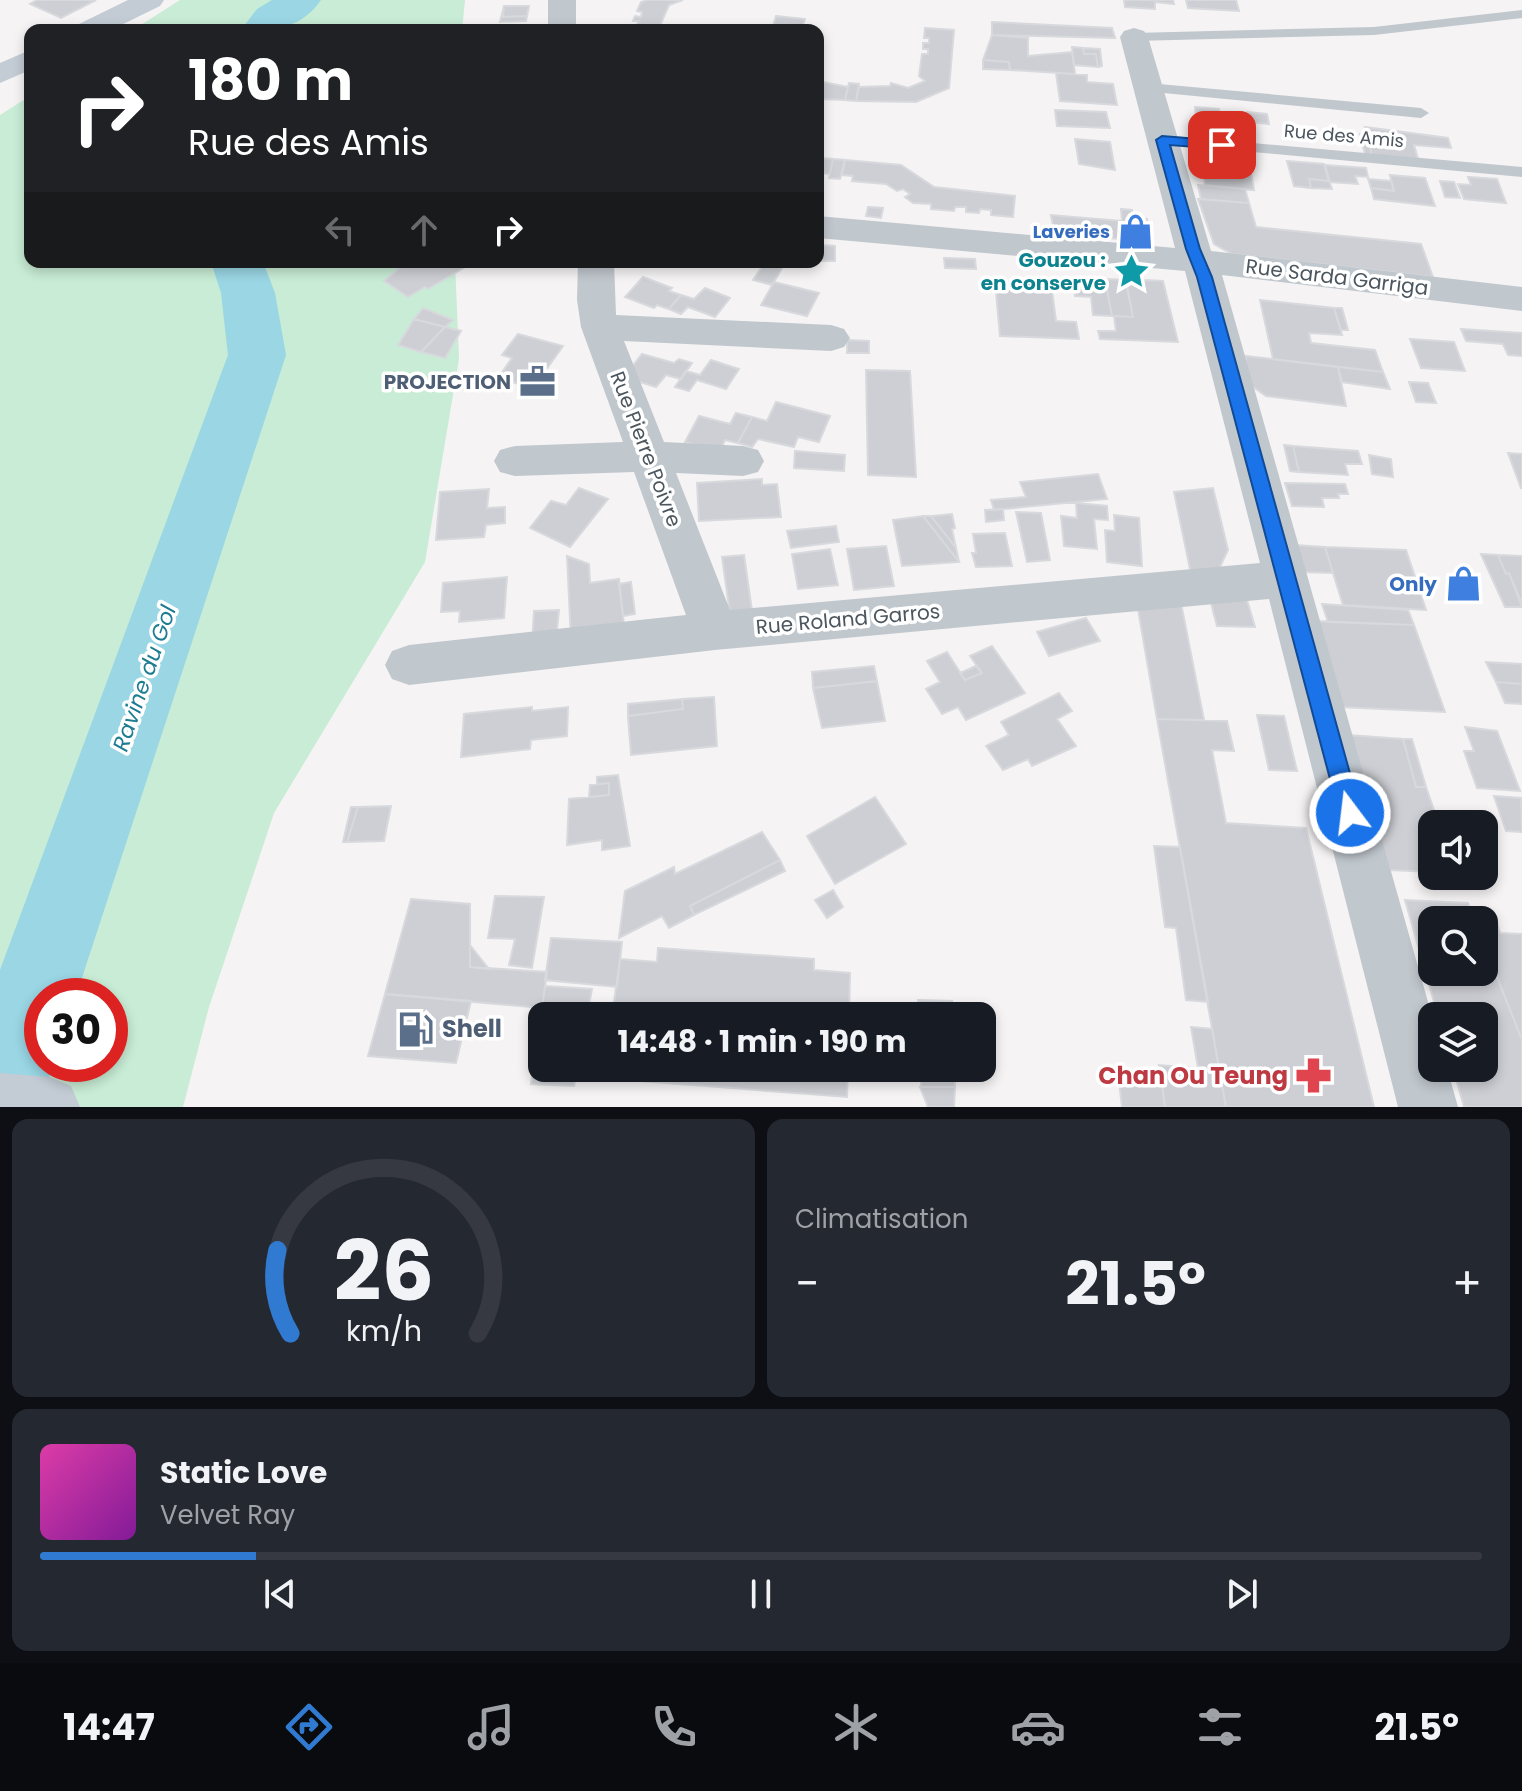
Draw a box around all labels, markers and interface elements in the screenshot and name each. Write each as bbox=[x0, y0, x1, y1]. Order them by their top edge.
text: 180 m bbox=[188, 41, 353, 120]
icon: right bbox=[56, 56, 160, 160]
pin bbox=[1188, 111, 1256, 179]
text: Rue des Amis bbox=[188, 117, 429, 168]
street label: Rue des Amis bbox=[1283, 118, 1405, 153]
icon: arrive bbox=[1200, 123, 1244, 167]
icon: left bbox=[318, 208, 362, 252]
icon: ahead bbox=[402, 208, 446, 252]
icon: right bbox=[486, 208, 530, 252]
shop icon: Laveries bbox=[1117, 213, 1155, 251]
place label: Laveries bbox=[1033, 219, 1110, 244]
place label: Gouzou : en conserve bbox=[981, 246, 1106, 297]
street label: Rue Sarda Garriga bbox=[1244, 252, 1430, 302]
place icon: Gouzou : en conserve bbox=[1113, 253, 1151, 291]
office icon: PROJECTION bbox=[518, 363, 556, 401]
street label: Rue Pierre Poivre bbox=[603, 367, 689, 531]
place label: PROJECTION bbox=[384, 368, 511, 396]
shop icon: Only bbox=[1444, 565, 1482, 603]
place label: Only bbox=[1389, 570, 1437, 598]
street label: Rue Roland Garros bbox=[755, 597, 941, 641]
water label: Ravine du Gol bbox=[105, 601, 184, 755]
position arrow bbox=[1308, 771, 1392, 855]
map controls bbox=[1418, 810, 1498, 1082]
button: sound bbox=[1418, 810, 1498, 890]
button: search bbox=[1418, 906, 1498, 986]
speed limit sign: 30 bbox=[24, 978, 128, 1082]
button: layers bbox=[1418, 1002, 1498, 1082]
fuel station icon: Shell bbox=[397, 1010, 435, 1048]
place label: Shell bbox=[442, 1012, 502, 1045]
text: 14:48 · 1 min · 190 m bbox=[617, 1020, 907, 1063]
pharmacy icon: Chan Ou Teung bbox=[1295, 1057, 1333, 1095]
place label: Chan Ou Teung bbox=[1098, 1059, 1288, 1092]
text: Climatisation bbox=[795, 1201, 968, 1237]
text: 26 bbox=[333, 1213, 434, 1329]
text: 21.5° bbox=[1065, 1242, 1206, 1326]
text: − bbox=[795, 1253, 819, 1314]
text: + bbox=[1452, 1253, 1482, 1314]
text: km/h bbox=[345, 1311, 422, 1351]
text: Static Love bbox=[160, 1451, 327, 1494]
text: Velvet Ray bbox=[160, 1497, 295, 1533]
icon: previous bbox=[258, 1572, 302, 1616]
icon: pause bbox=[739, 1572, 783, 1616]
icon: next bbox=[1220, 1572, 1264, 1616]
icon: directions bbox=[281, 1699, 337, 1755]
icon: music bbox=[463, 1699, 519, 1755]
icon: phone bbox=[646, 1699, 702, 1755]
icon: climate bbox=[828, 1699, 884, 1755]
icon: car bbox=[1010, 1699, 1066, 1755]
icon: filters bbox=[1192, 1699, 1248, 1755]
text: 14:47 bbox=[63, 1702, 155, 1753]
text: 21.5° bbox=[1375, 1702, 1459, 1753]

